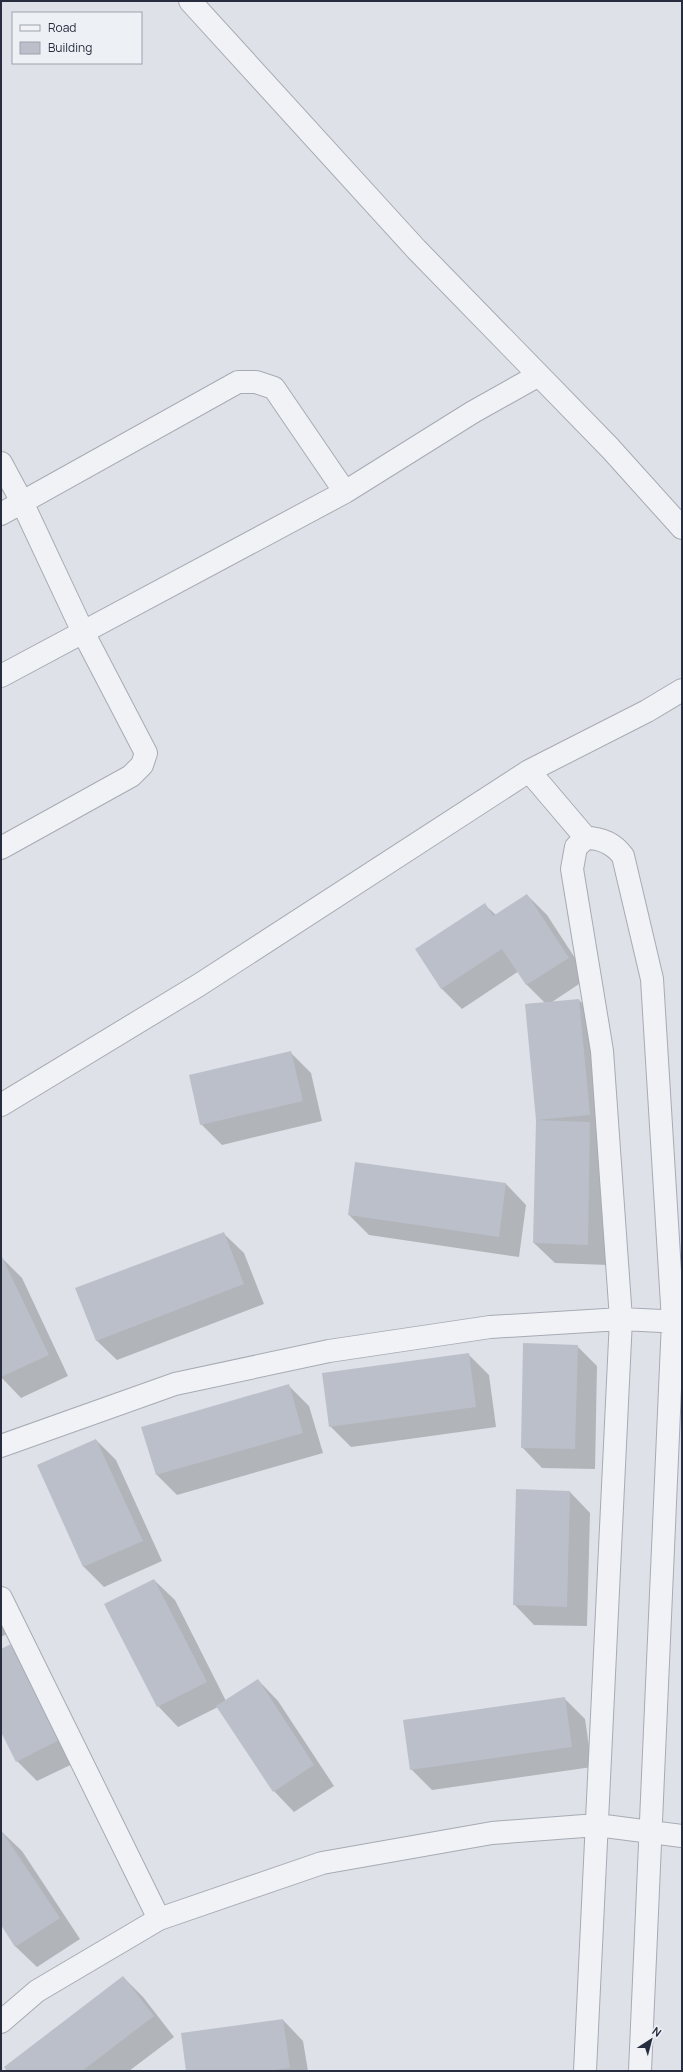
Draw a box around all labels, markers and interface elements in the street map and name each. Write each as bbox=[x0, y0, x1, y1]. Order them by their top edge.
legend bbox=[12, 12, 142, 64]
text: Road bbox=[48, 19, 76, 36]
text: Building bbox=[48, 39, 92, 56]
north arrow bbox=[631, 2020, 671, 2060]
text: N bbox=[650, 2023, 665, 2040]

